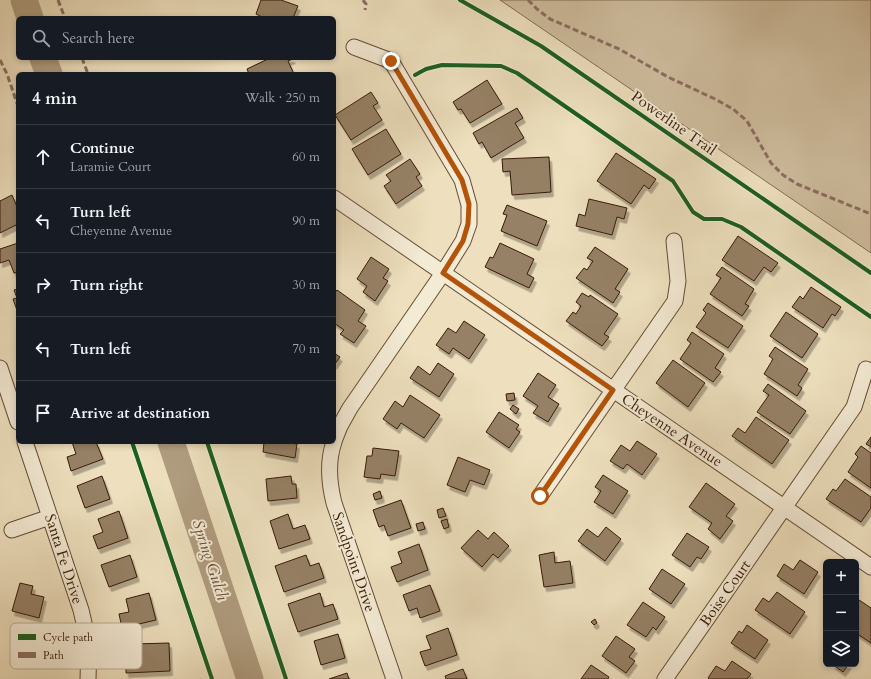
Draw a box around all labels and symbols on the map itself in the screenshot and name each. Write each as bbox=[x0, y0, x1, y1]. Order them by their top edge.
route end bbox=[382, 52, 400, 70]
street label: Powerline Trail bbox=[627, 86, 721, 160]
street label: Cheyenne Avenue bbox=[618, 389, 727, 471]
route start bbox=[531, 487, 549, 505]
street label: Sandpoint Drive bbox=[328, 509, 381, 615]
street label: Santa Fe Drive bbox=[40, 511, 88, 607]
water label: Spring Gulch bbox=[187, 517, 233, 603]
street label: Boise Court bbox=[695, 556, 755, 630]
legend bbox=[10, 623, 142, 669]
text: Cycle path bbox=[43, 630, 93, 645]
text: Path bbox=[43, 648, 64, 663]

